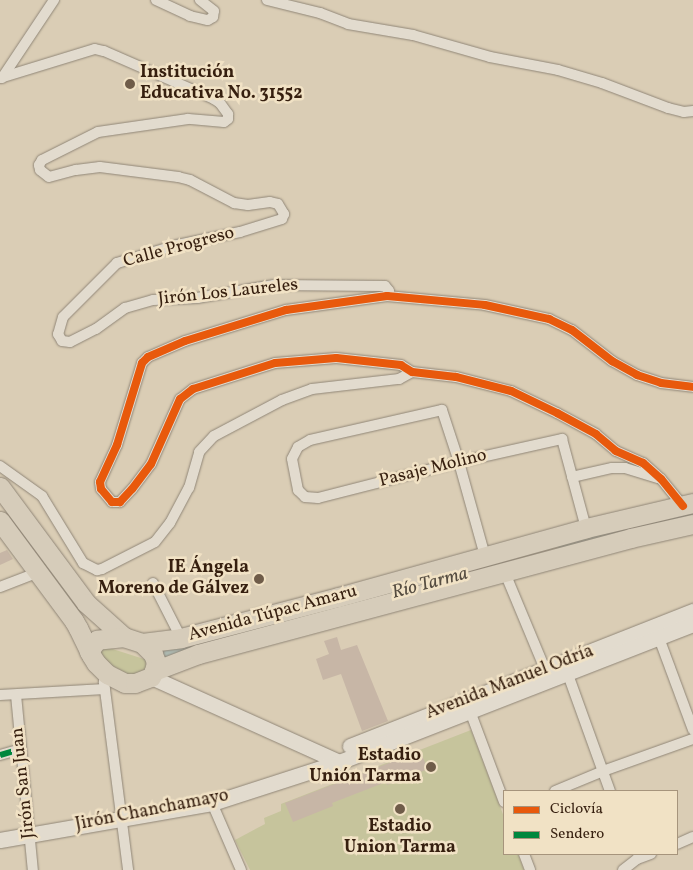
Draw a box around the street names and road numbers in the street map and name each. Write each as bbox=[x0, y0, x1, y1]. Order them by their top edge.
street label: Calle Progreso bbox=[121, 223, 237, 273]
street label: Jirón Los Laureles bbox=[157, 275, 299, 311]
street label: Pasaje Molino bbox=[377, 445, 489, 493]
street label: Avenida Túpac Amaru bbox=[186, 581, 360, 647]
street label: Avenida Manuel Odría bbox=[423, 641, 597, 725]
street label: Jirón San Juan bbox=[7, 726, 41, 840]
street label: Jirón Chanchamayo bbox=[73, 786, 231, 836]

